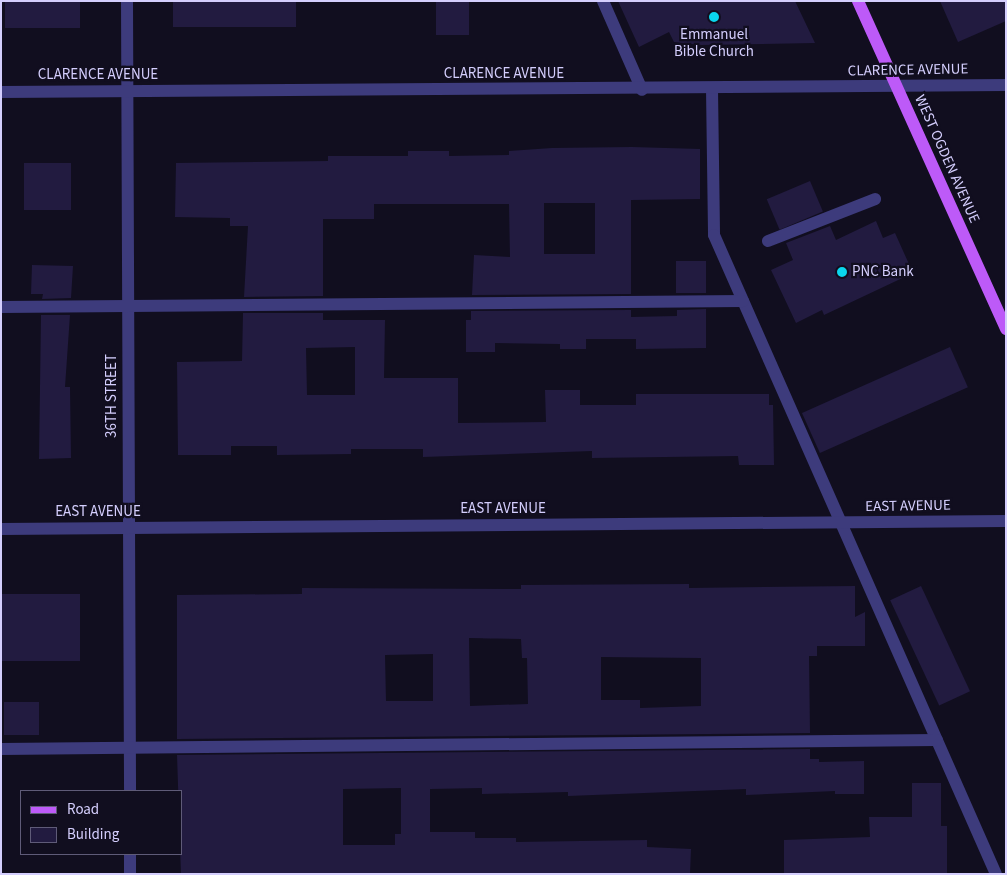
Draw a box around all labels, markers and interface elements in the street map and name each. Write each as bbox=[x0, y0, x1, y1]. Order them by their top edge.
marker: Emmanuel Bible Church bbox=[708, 11, 720, 23]
place label: Emmanuel Bible Church bbox=[674, 25, 754, 60]
street label: CLARENCE AVENUE bbox=[848, 60, 968, 80]
street label: CLARENCE AVENUE bbox=[444, 65, 564, 83]
street label: CLARENCE AVENUE bbox=[38, 66, 158, 84]
street label: WEST OGDEN AVENUE bbox=[911, 92, 983, 226]
place label: PNC Bank bbox=[852, 263, 914, 281]
marker: PNC Bank bbox=[836, 266, 848, 278]
street label: 36TH STREET bbox=[103, 354, 121, 438]
street label: EAST AVENUE bbox=[865, 496, 951, 516]
street label: EAST AVENUE bbox=[460, 500, 546, 518]
street label: EAST AVENUE bbox=[55, 503, 141, 521]
legend bbox=[20, 790, 182, 855]
text: Road bbox=[67, 799, 99, 820]
text: Building bbox=[67, 824, 119, 845]

